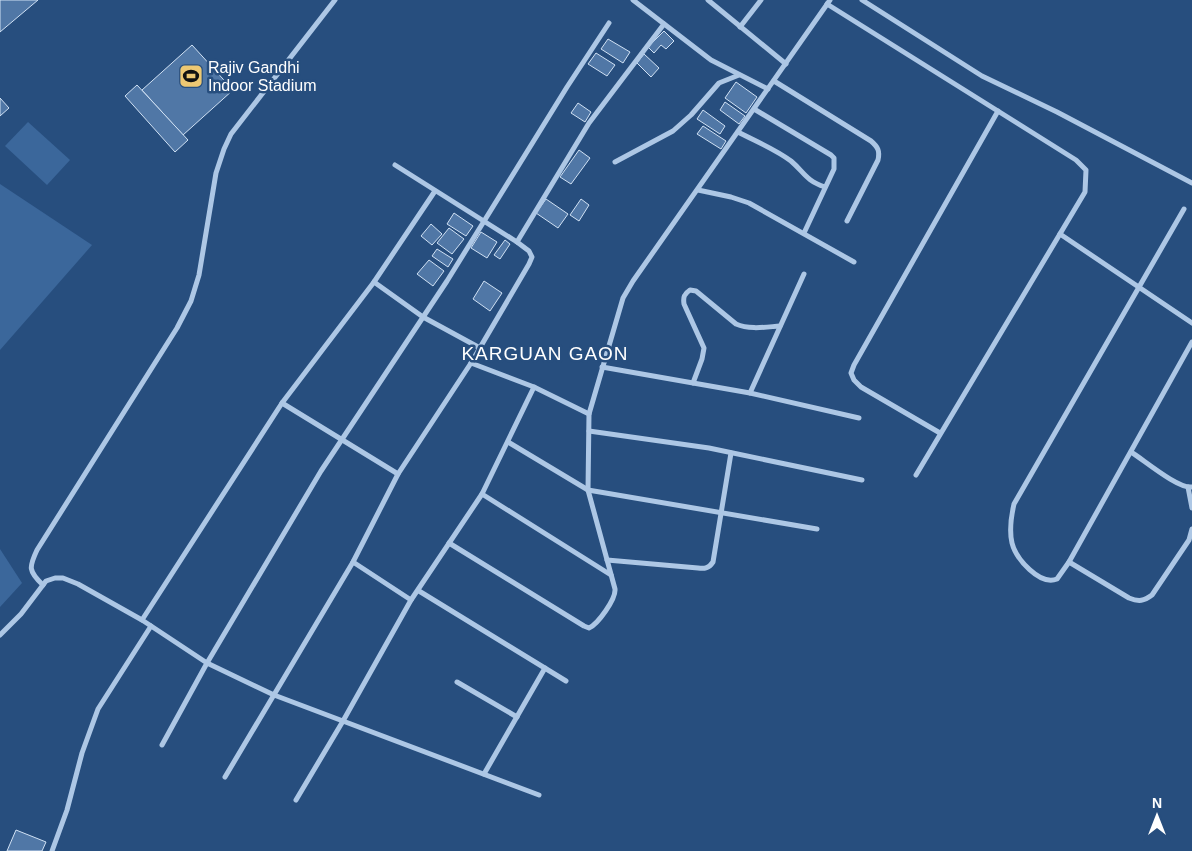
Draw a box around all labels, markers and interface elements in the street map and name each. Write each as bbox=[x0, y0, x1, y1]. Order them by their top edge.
place label: Rajiv Gandhi Indoor Stadium bbox=[208, 59, 317, 94]
sports icon: Rajiv Gandhi Indoor Stadium bbox=[178, 63, 204, 89]
district label: KARGUAN GAON bbox=[461, 343, 629, 364]
north arrow bbox=[1132, 791, 1182, 841]
text: N bbox=[1152, 795, 1162, 811]

